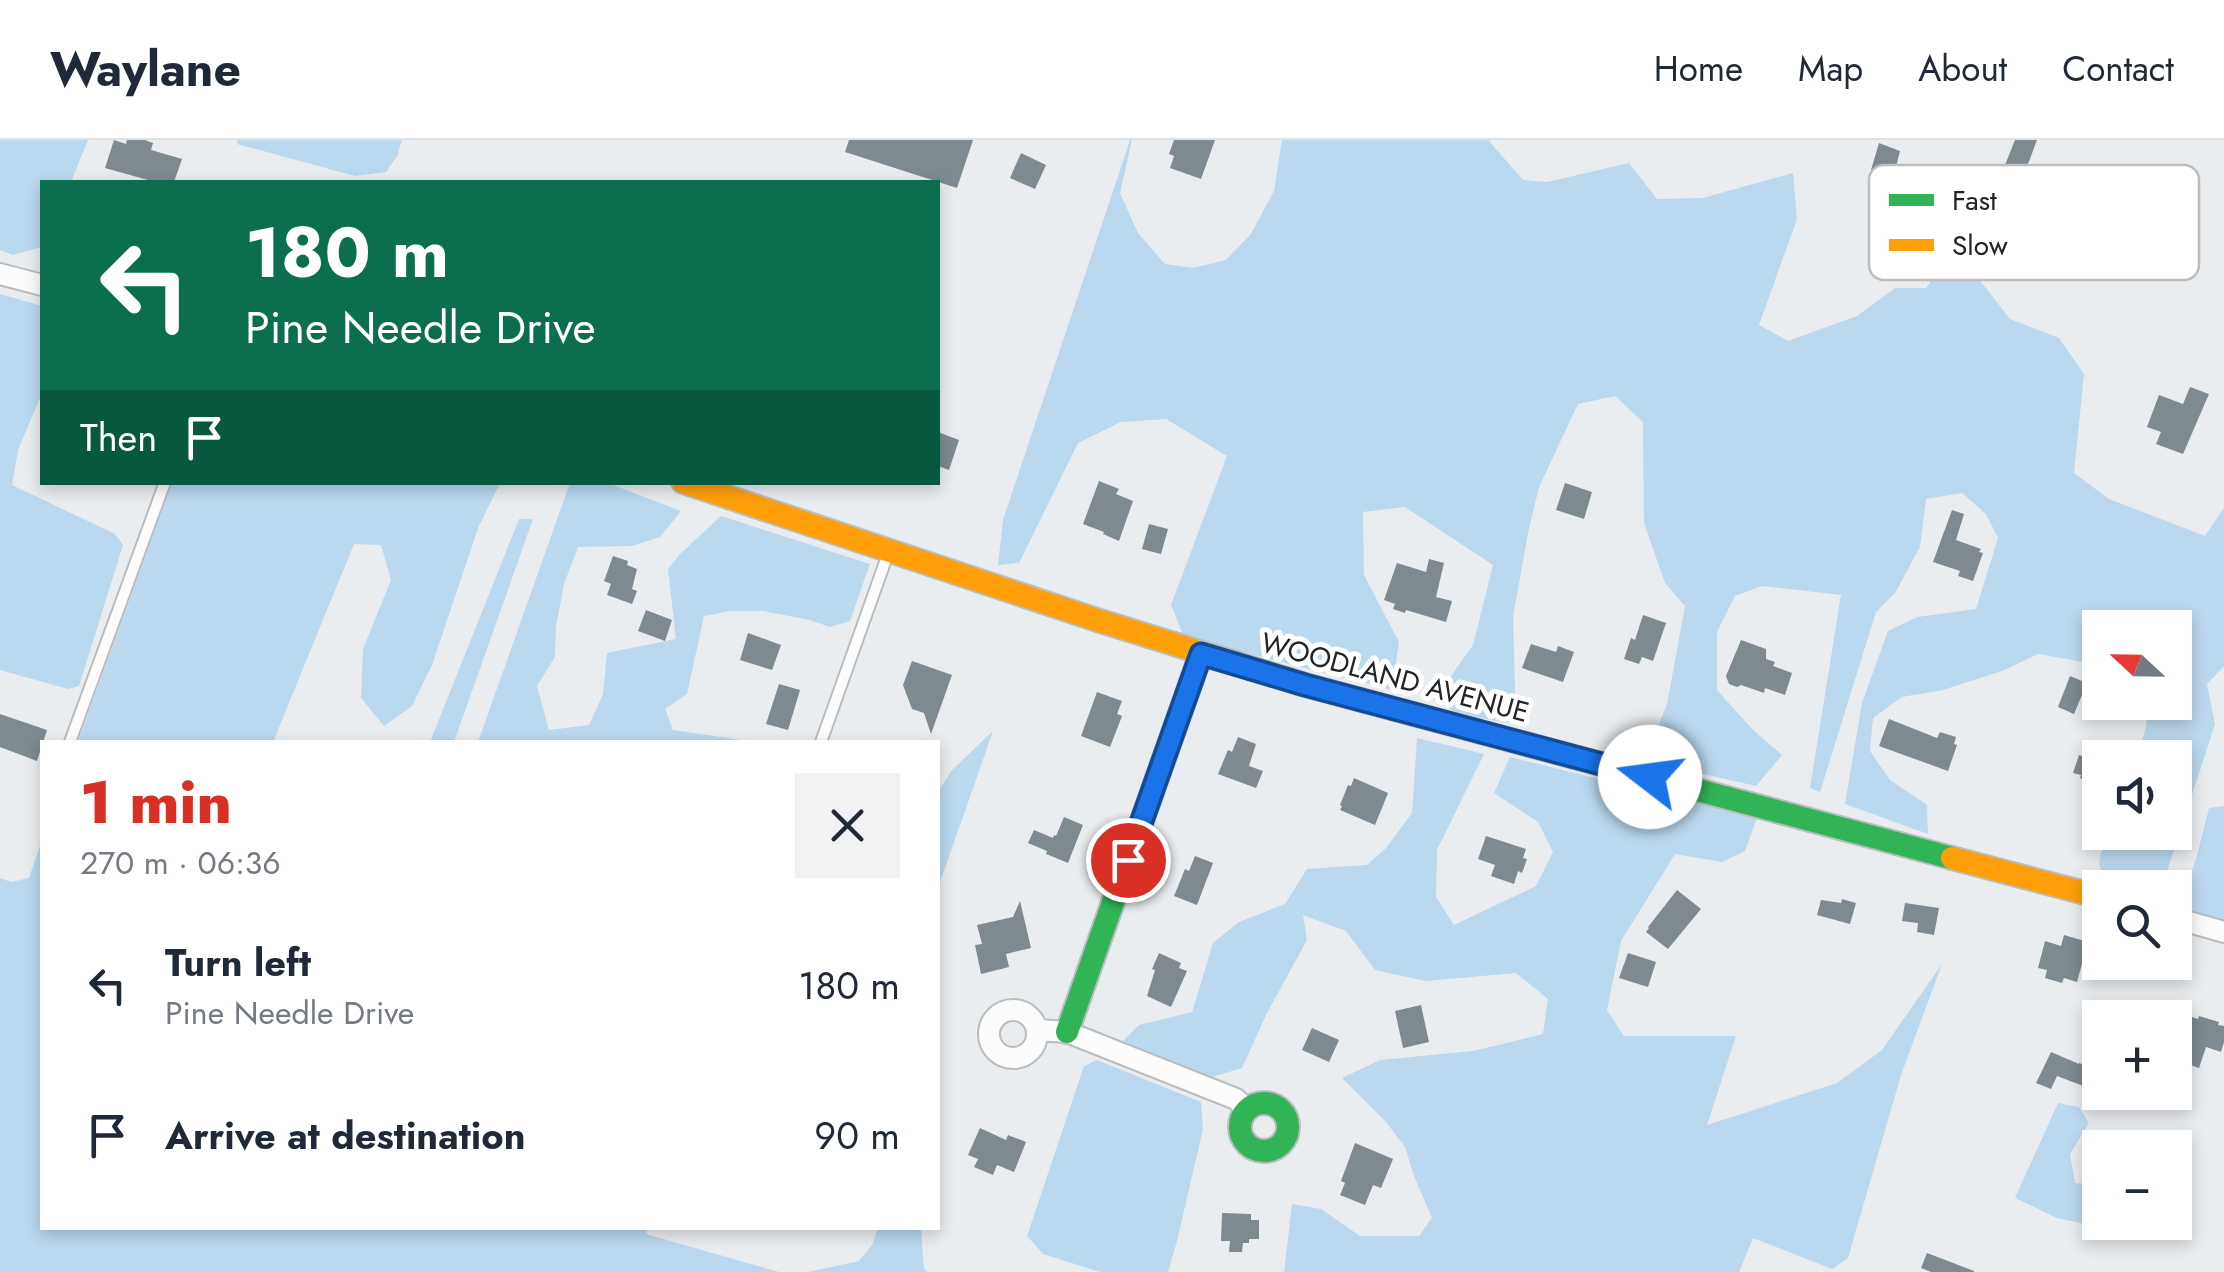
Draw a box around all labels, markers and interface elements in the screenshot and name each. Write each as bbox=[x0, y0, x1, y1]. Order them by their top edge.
text: Waylane bbox=[50, 35, 241, 104]
text: Home bbox=[1654, 44, 1743, 94]
text: Map bbox=[1798, 44, 1863, 94]
text: About bbox=[1918, 44, 2007, 94]
text: Contact bbox=[2062, 44, 2174, 94]
legend bbox=[1869, 165, 2199, 280]
text: Fast bbox=[1952, 180, 1997, 221]
text: 180 m bbox=[245, 202, 449, 303]
icon: left bbox=[80, 220, 210, 350]
text: Slow bbox=[1952, 225, 2008, 266]
text: Pine Needle Drive bbox=[245, 295, 596, 360]
text: Then bbox=[80, 410, 157, 465]
icon: arrive bbox=[177, 410, 232, 465]
north arrow bbox=[2082, 610, 2192, 720]
map controls bbox=[2082, 610, 2192, 1240]
street label: WOODLAND AVENUE bbox=[1256, 622, 1533, 733]
position arrow bbox=[1598, 725, 1702, 829]
button: sound bbox=[2082, 740, 2192, 850]
text: 1 min bbox=[80, 759, 232, 846]
button: close bbox=[795, 773, 900, 878]
pin bbox=[1086, 818, 1171, 903]
icon: arrive bbox=[1101, 833, 1156, 888]
text: 270 m · 06:36 bbox=[80, 840, 281, 886]
button: search bbox=[2082, 870, 2192, 980]
text: Turn left bbox=[165, 935, 311, 990]
icon: left bbox=[80, 958, 135, 1013]
text: 180 m bbox=[798, 958, 900, 1013]
text: Pine Needle Drive bbox=[165, 990, 414, 1036]
button: + bbox=[2082, 1000, 2192, 1110]
icon: arrive bbox=[80, 1108, 135, 1163]
text: Arrive at destination bbox=[165, 1108, 526, 1163]
text: 90 m bbox=[814, 1108, 900, 1163]
button: − bbox=[2082, 1130, 2192, 1240]

